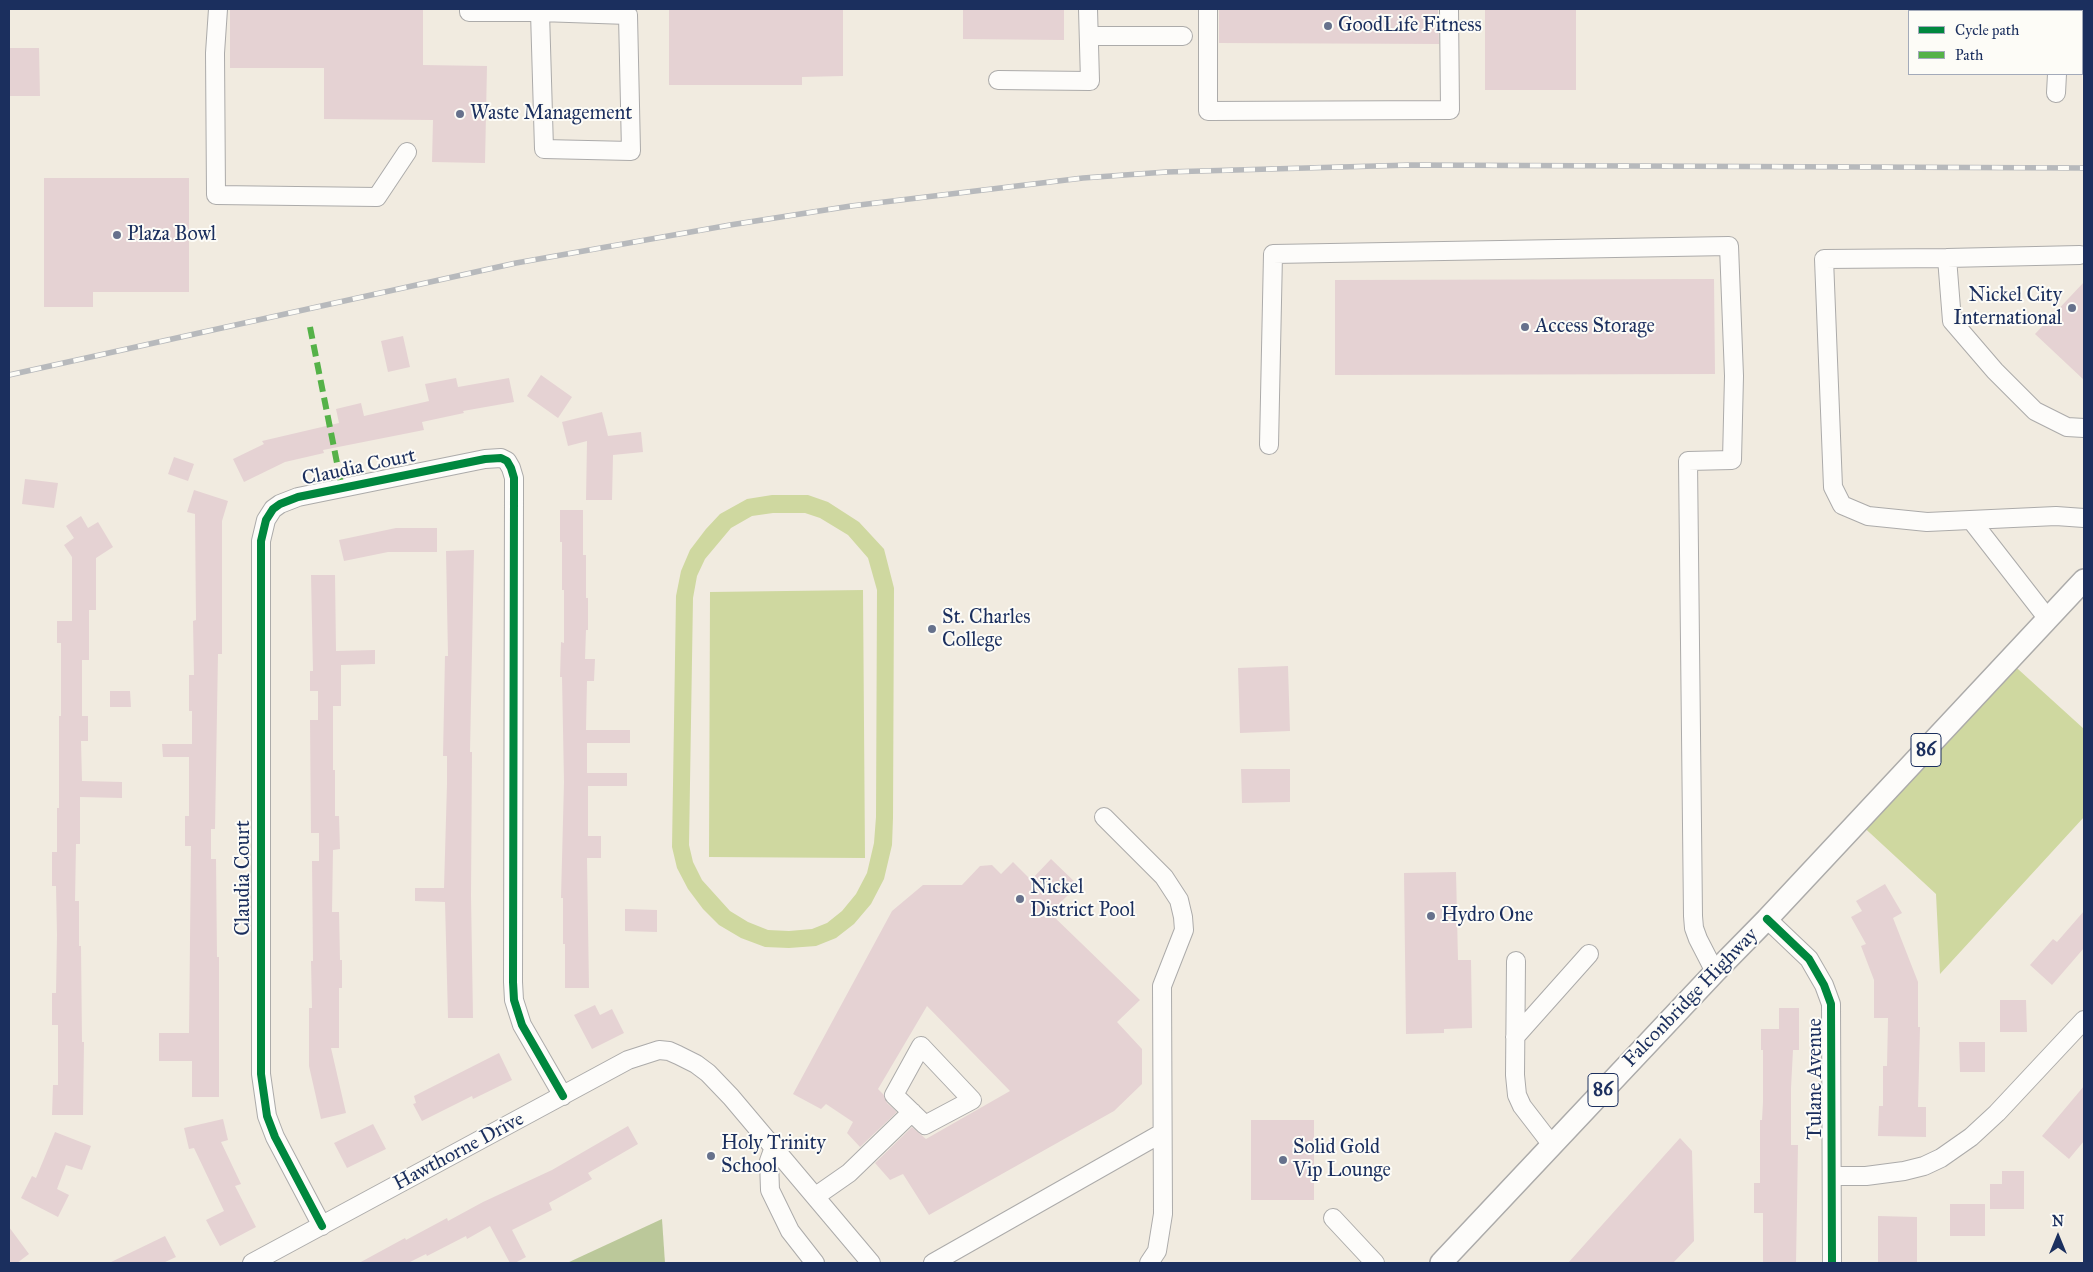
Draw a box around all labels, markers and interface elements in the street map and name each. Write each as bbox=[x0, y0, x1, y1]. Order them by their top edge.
legend bbox=[1908, 10, 2083, 75]
place label: GoodLife Fitness bbox=[1338, 14, 1482, 38]
marker: GoodLife Fitness bbox=[1322, 20, 1334, 32]
text: Cycle path bbox=[1955, 21, 2019, 39]
text: Path bbox=[1955, 46, 1983, 64]
place label: Waste Management bbox=[470, 102, 632, 126]
marker: Waste Management bbox=[454, 108, 466, 120]
place label: Plaza Bowl bbox=[127, 223, 216, 247]
marker: Plaza Bowl bbox=[111, 229, 123, 241]
place label: Nickel City International bbox=[1953, 284, 2062, 331]
marker: Nickel City International bbox=[2066, 302, 2078, 314]
place label: Access Storage bbox=[1535, 315, 1655, 339]
marker: Access Storage bbox=[1519, 321, 1531, 333]
street label: Claudia Court bbox=[300, 444, 418, 492]
place label: St. Charles College bbox=[942, 606, 1031, 653]
marker: St. Charles College bbox=[926, 623, 938, 635]
road number: 86 bbox=[1911, 734, 1941, 766]
street label: Claudia Court bbox=[232, 820, 256, 936]
place label: Nickel District Pool bbox=[1030, 876, 1135, 923]
marker: Nickel District Pool bbox=[1014, 893, 1026, 905]
place label: Hydro One bbox=[1441, 904, 1533, 928]
marker: Hydro One bbox=[1425, 910, 1437, 922]
street label: Falconbridge Highway bbox=[1618, 923, 1764, 1073]
street label: Tulane Avenue bbox=[1804, 1018, 1828, 1140]
road number: 86 bbox=[1588, 1074, 1618, 1106]
street label: Hawthorne Drive bbox=[390, 1108, 528, 1196]
place label: Holy Trinity School bbox=[721, 1132, 826, 1179]
place label: Solid Gold Vip Lounge bbox=[1293, 1136, 1391, 1183]
marker: Holy Trinity School bbox=[705, 1150, 717, 1162]
marker: Solid Gold Vip Lounge bbox=[1277, 1154, 1289, 1166]
north arrow bbox=[2033, 1212, 2083, 1262]
text: N bbox=[2052, 1213, 2064, 1230]

